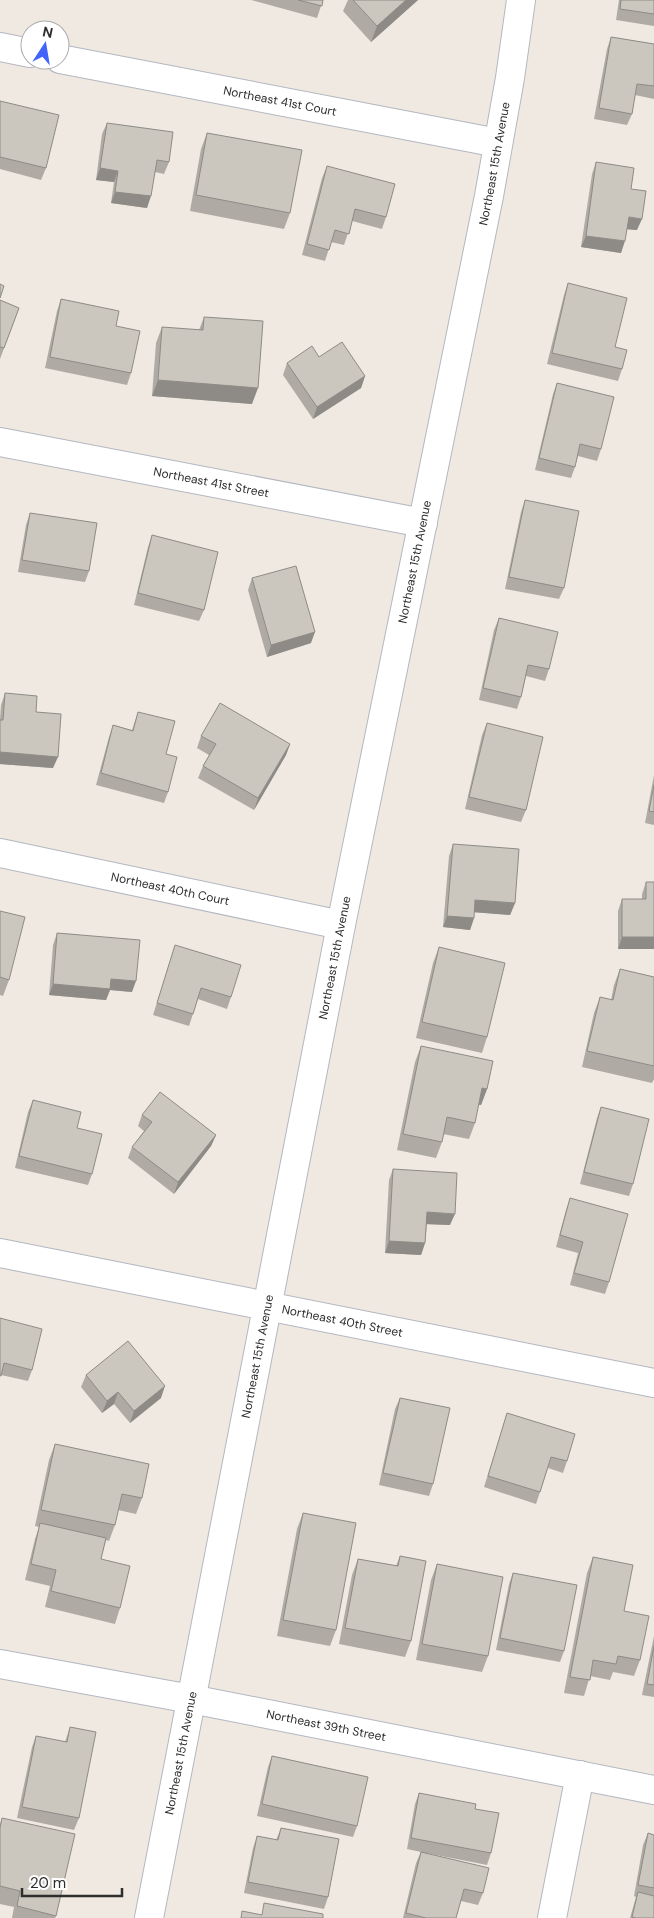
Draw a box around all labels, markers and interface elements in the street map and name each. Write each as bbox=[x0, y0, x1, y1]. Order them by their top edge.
north arrow bbox=[20, 20, 70, 70]
text: N bbox=[41, 22, 55, 42]
street label: Northeast 41st Court bbox=[222, 82, 338, 120]
street label: Northeast 15th Avenue bbox=[475, 101, 514, 227]
street label: Northeast 41st Street bbox=[152, 464, 271, 501]
street label: Northeast 15th Avenue bbox=[394, 499, 435, 625]
street label: Northeast 40th Court bbox=[110, 869, 231, 909]
street label: Northeast 15th Avenue bbox=[315, 895, 355, 1021]
street label: Northeast 15th Avenue bbox=[238, 1293, 277, 1419]
street label: Northeast 40th Street bbox=[280, 1301, 404, 1341]
street label: Northeast 15th Avenue bbox=[161, 1690, 201, 1816]
street label: Northeast 39th Street bbox=[265, 1706, 388, 1745]
scale bar bbox=[22, 1866, 122, 1898]
text: 20 m bbox=[30, 1873, 66, 1893]

